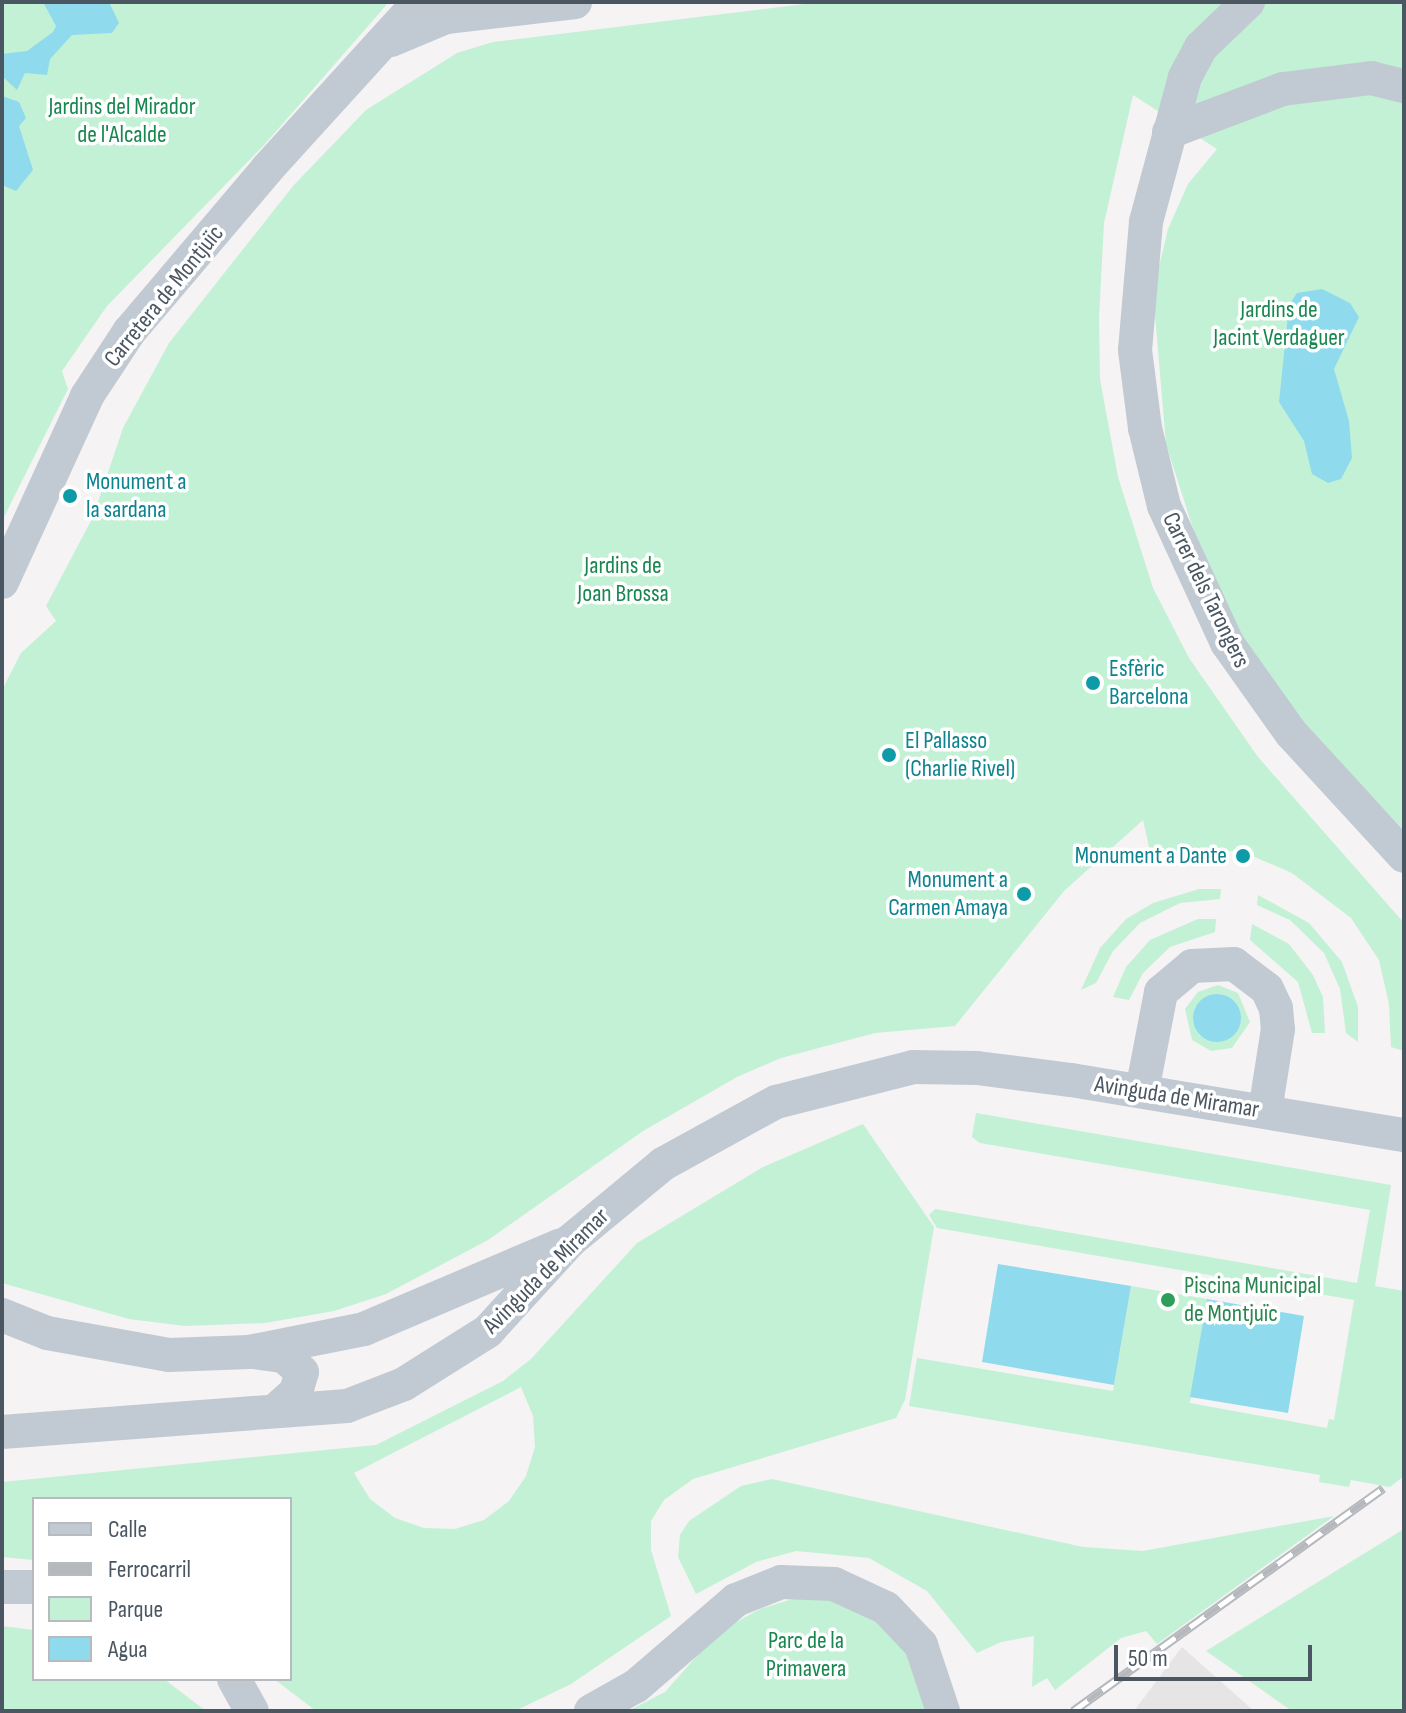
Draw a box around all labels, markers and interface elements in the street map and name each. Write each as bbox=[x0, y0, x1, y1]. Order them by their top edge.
park label: Jardins del Mirador de l'Alcalde bbox=[48, 93, 196, 149]
street label: Carretera de Montjuïc bbox=[98, 219, 230, 373]
park label: Jardins de Jacint Verdaguer bbox=[1213, 296, 1345, 352]
place label: Monument a la sardana bbox=[86, 468, 186, 524]
marker: Monument a la sardana bbox=[61, 487, 79, 505]
street label: Carrer dels Tarongers bbox=[1156, 508, 1256, 672]
park label: Jardins de Joan Brossa bbox=[577, 552, 669, 608]
place label: Esfèric Barcelona bbox=[1109, 655, 1189, 711]
marker: Esfèric Barcelona bbox=[1084, 674, 1102, 692]
place label: El Pallasso (Charlie Rivel) bbox=[905, 727, 1015, 783]
marker: El Pallasso (Charlie Rivel) bbox=[880, 746, 898, 764]
place label: Monument a Dante bbox=[1075, 842, 1227, 870]
marker: Monument a Dante bbox=[1234, 847, 1252, 865]
place label: Monument a Carmen Amaya bbox=[888, 866, 1008, 922]
marker: Monument a Carmen Amaya bbox=[1015, 885, 1033, 903]
street label: Avinguda de Miramar bbox=[1093, 1070, 1261, 1124]
street label: Avinguda de Miramar bbox=[477, 1202, 615, 1340]
place label: Piscina Municipal de Montjuïc bbox=[1184, 1272, 1321, 1328]
marker: Piscina Municipal de Montjuïc bbox=[1159, 1291, 1177, 1309]
legend bbox=[32, 1497, 292, 1681]
text: Calle bbox=[108, 1515, 147, 1544]
text: Ferrocarril bbox=[108, 1555, 191, 1584]
text: Parque bbox=[108, 1595, 163, 1624]
park label: Parc de la Primavera bbox=[766, 1627, 846, 1683]
scale bar bbox=[1118, 1629, 1316, 1679]
text: Agua bbox=[108, 1635, 147, 1664]
text: 50 m bbox=[1128, 1644, 1168, 1673]

